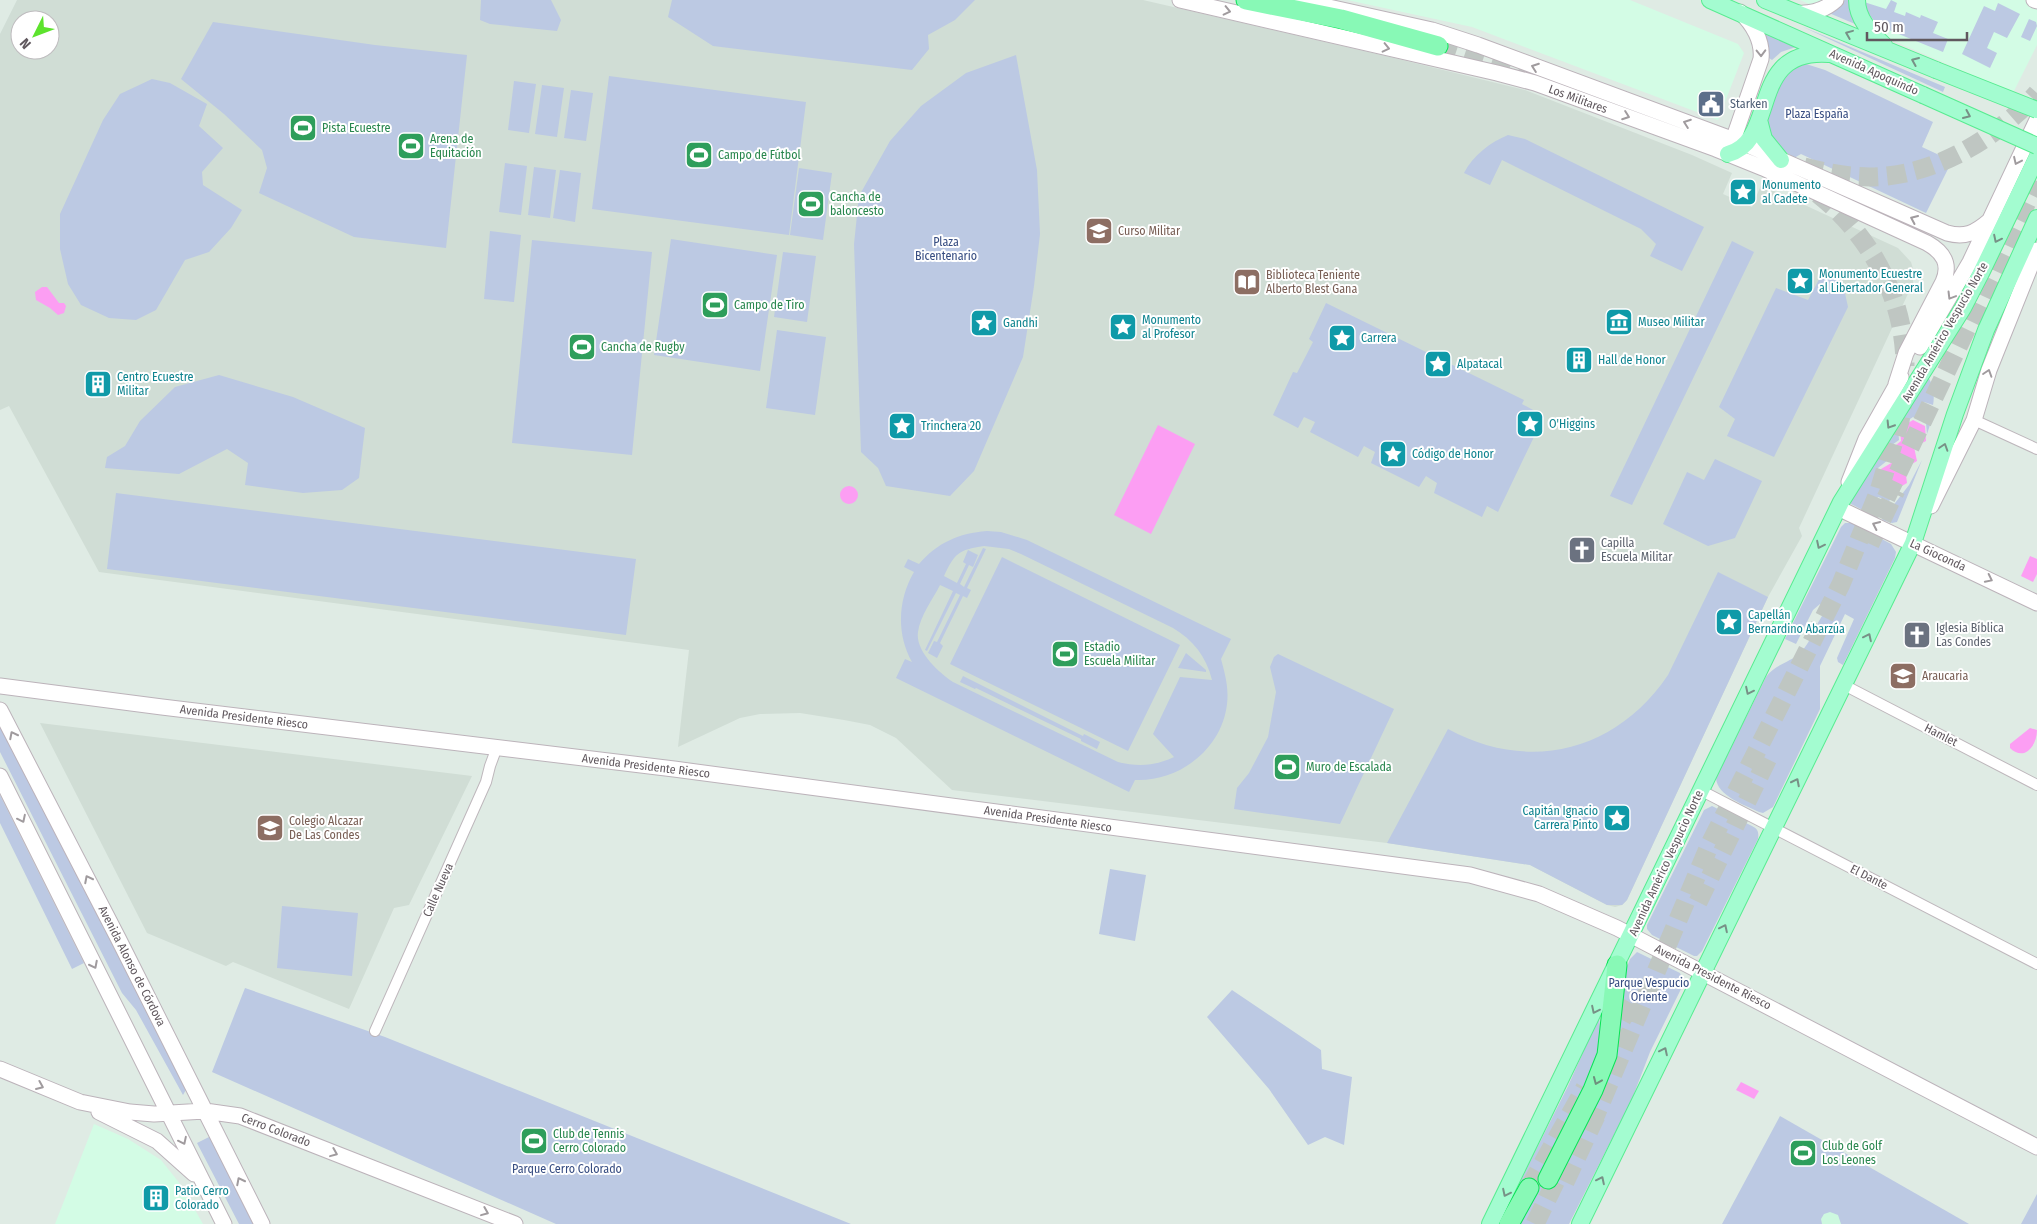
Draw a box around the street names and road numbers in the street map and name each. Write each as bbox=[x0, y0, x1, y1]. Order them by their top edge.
street label: Avenida Apoquindo bbox=[1827, 46, 1921, 98]
street label: Los Militares bbox=[1547, 82, 1609, 116]
street label: Avenida Américo Vespucio Norte bbox=[1899, 260, 1991, 404]
street label: La Gioconda bbox=[1908, 536, 1968, 574]
street label: Avenida Presidente Riesco bbox=[179, 702, 309, 732]
street label: Hamlet bbox=[1922, 721, 1960, 749]
street label: Avenida Presidente Riesco bbox=[581, 751, 711, 781]
street label: Avenida Américo Vespucio Norte bbox=[1626, 788, 1706, 938]
street label: Avenida Presidente Riesco bbox=[983, 803, 1113, 835]
street label: Calle Nueva bbox=[420, 861, 456, 919]
street label: El Dante bbox=[1848, 862, 1890, 892]
street label: Avenida Alonso de Córdova bbox=[96, 903, 169, 1029]
street label: Avenida Presidente Riesco bbox=[1652, 941, 1774, 1013]
street label: Cerro Colorado bbox=[239, 1110, 313, 1150]

